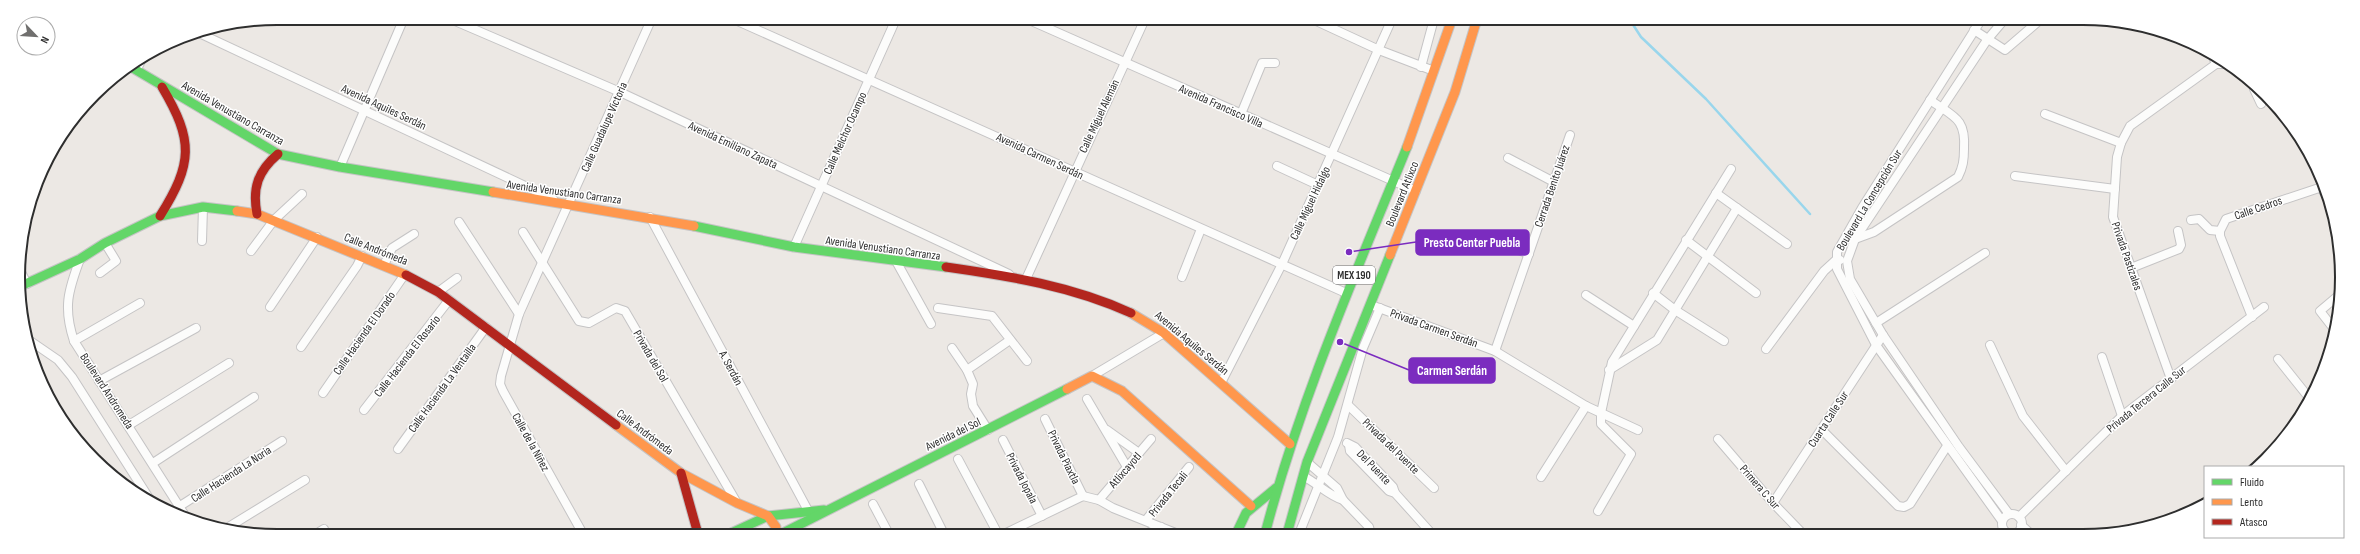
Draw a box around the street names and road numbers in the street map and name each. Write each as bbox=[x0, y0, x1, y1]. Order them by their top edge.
street label: Calle Miguel Alemán bbox=[1076, 77, 1123, 155]
street label: Avenida Venustiano Carranza bbox=[178, 78, 287, 149]
street label: Calle Guadalupe Victoria bbox=[578, 80, 631, 174]
street label: Avenida Aquiles Serdán bbox=[338, 81, 429, 134]
street label: Avenida Francisco Villa bbox=[1175, 81, 1266, 132]
street label: Calle Melchor Ocampo bbox=[821, 90, 870, 177]
street label: Avenida Emiliano Zapata bbox=[685, 118, 780, 173]
street label: Avenida Carmen Serdán bbox=[993, 129, 1086, 183]
street label: Cerrada Benito Juárez bbox=[1531, 142, 1574, 229]
street label: Boulevard La Concepción Sur bbox=[1833, 146, 1906, 254]
street label: Boulevard Atlixco bbox=[1383, 159, 1422, 229]
street label: Calle Miguel Hidalgo bbox=[1287, 164, 1334, 242]
street label: Avenida Venustiano Carranza bbox=[505, 177, 623, 208]
street label: Calle Cedros bbox=[2232, 193, 2284, 224]
street label: Privada Pastizales bbox=[2108, 220, 2145, 292]
street label: Calle Andrómeda bbox=[342, 230, 410, 269]
street label: Avenida Venustiano Carranza bbox=[824, 233, 942, 264]
road number: MEX 190 bbox=[1333, 266, 1375, 284]
street label: Calle Hacienda El Dorado bbox=[330, 289, 399, 378]
street label: Privada Carmen Serdán bbox=[1388, 306, 1480, 351]
street label: Avenida Aquiles Serdán bbox=[1151, 307, 1232, 379]
street label: Calle Hacienda El Rosario bbox=[371, 312, 444, 400]
street label: Privada del Sol bbox=[630, 328, 671, 385]
street label: Calle Hacienda La Ventailla bbox=[405, 341, 480, 436]
street label: A. Serdán bbox=[715, 347, 746, 388]
street label: Boulevard Andromeda bbox=[76, 351, 137, 432]
street label: Privada Tercera Calle Sur bbox=[2104, 362, 2190, 436]
street label: Cuarta Calle Sur bbox=[1805, 388, 1852, 450]
street label: Calle Andrómeda bbox=[613, 406, 676, 459]
street label: Calle de la Niñez bbox=[508, 410, 553, 475]
street label: Avenida del Sol bbox=[922, 415, 983, 455]
street label: Privada del Puente bbox=[1359, 415, 1423, 478]
street label: Privada Piaxtla bbox=[1044, 428, 1083, 487]
street label: Calle Hacienda La Noria bbox=[188, 443, 275, 506]
street label: Del Puente bbox=[1353, 447, 1394, 488]
street label: Atlixcayotl bbox=[1105, 449, 1145, 492]
street label: Privada Jopala bbox=[1002, 450, 1041, 507]
street label: Primera C Sur bbox=[1736, 462, 1783, 513]
street label: Privada Tecali bbox=[1145, 469, 1191, 520]

